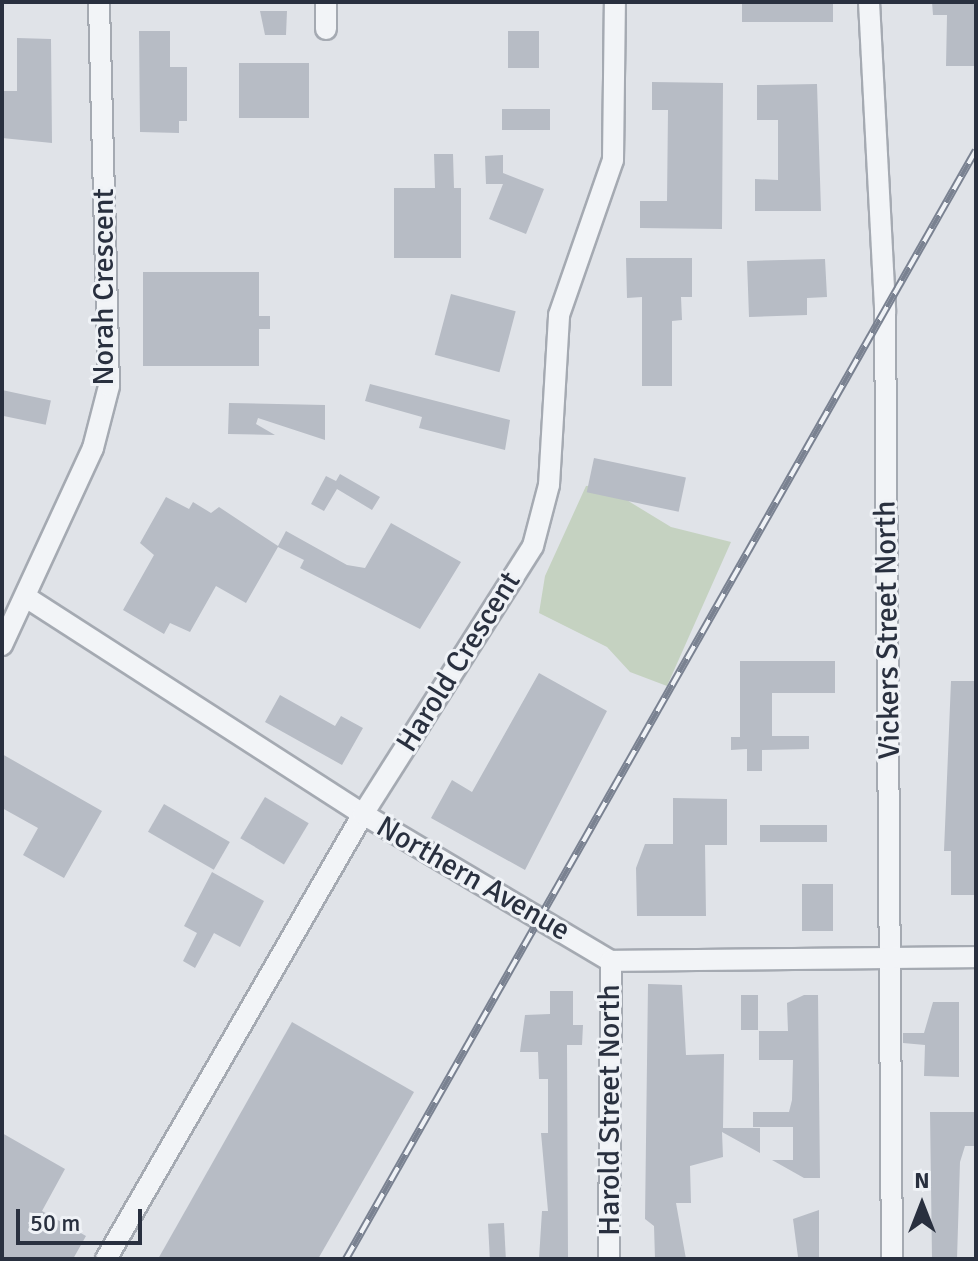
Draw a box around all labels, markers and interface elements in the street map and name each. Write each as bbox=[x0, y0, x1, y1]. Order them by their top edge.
street label: Norah Crescent bbox=[86, 188, 122, 386]
street label: Vickers Street North bbox=[868, 500, 908, 760]
street label: Harold Crescent bbox=[389, 565, 529, 759]
street label: Northern Avenue bbox=[370, 809, 576, 949]
street label: Harold Street North bbox=[592, 984, 628, 1236]
north arrow bbox=[882, 1165, 962, 1245]
text: N bbox=[914, 1167, 930, 1194]
scale bar bbox=[20, 1193, 146, 1243]
text: 50 m bbox=[30, 1208, 80, 1238]

